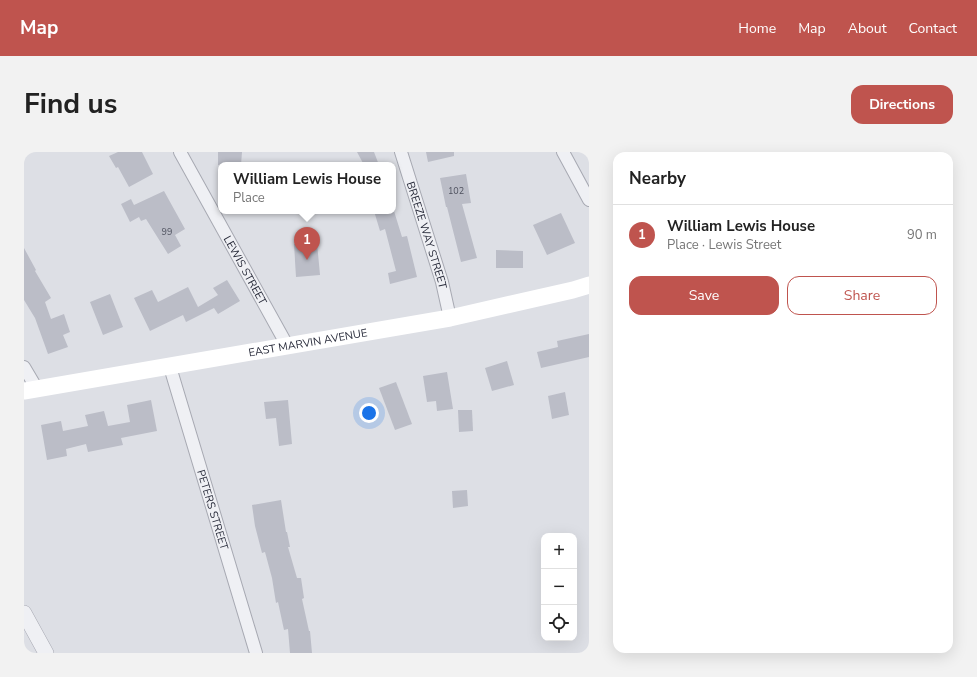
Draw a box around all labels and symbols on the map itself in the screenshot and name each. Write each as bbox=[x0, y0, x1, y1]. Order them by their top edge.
street label: BREEZE WAY STREET bbox=[403, 180, 450, 290]
house number: 102 bbox=[448, 185, 464, 197]
house number: 99 bbox=[162, 226, 172, 238]
pin: 1 bbox=[294, 227, 320, 260]
street label: LEWIS STREET bbox=[220, 233, 270, 308]
street label: EAST MARVIN AVENUE bbox=[247, 325, 369, 360]
your location bbox=[359, 403, 379, 423]
street label: PETERS STREET bbox=[193, 468, 232, 552]

